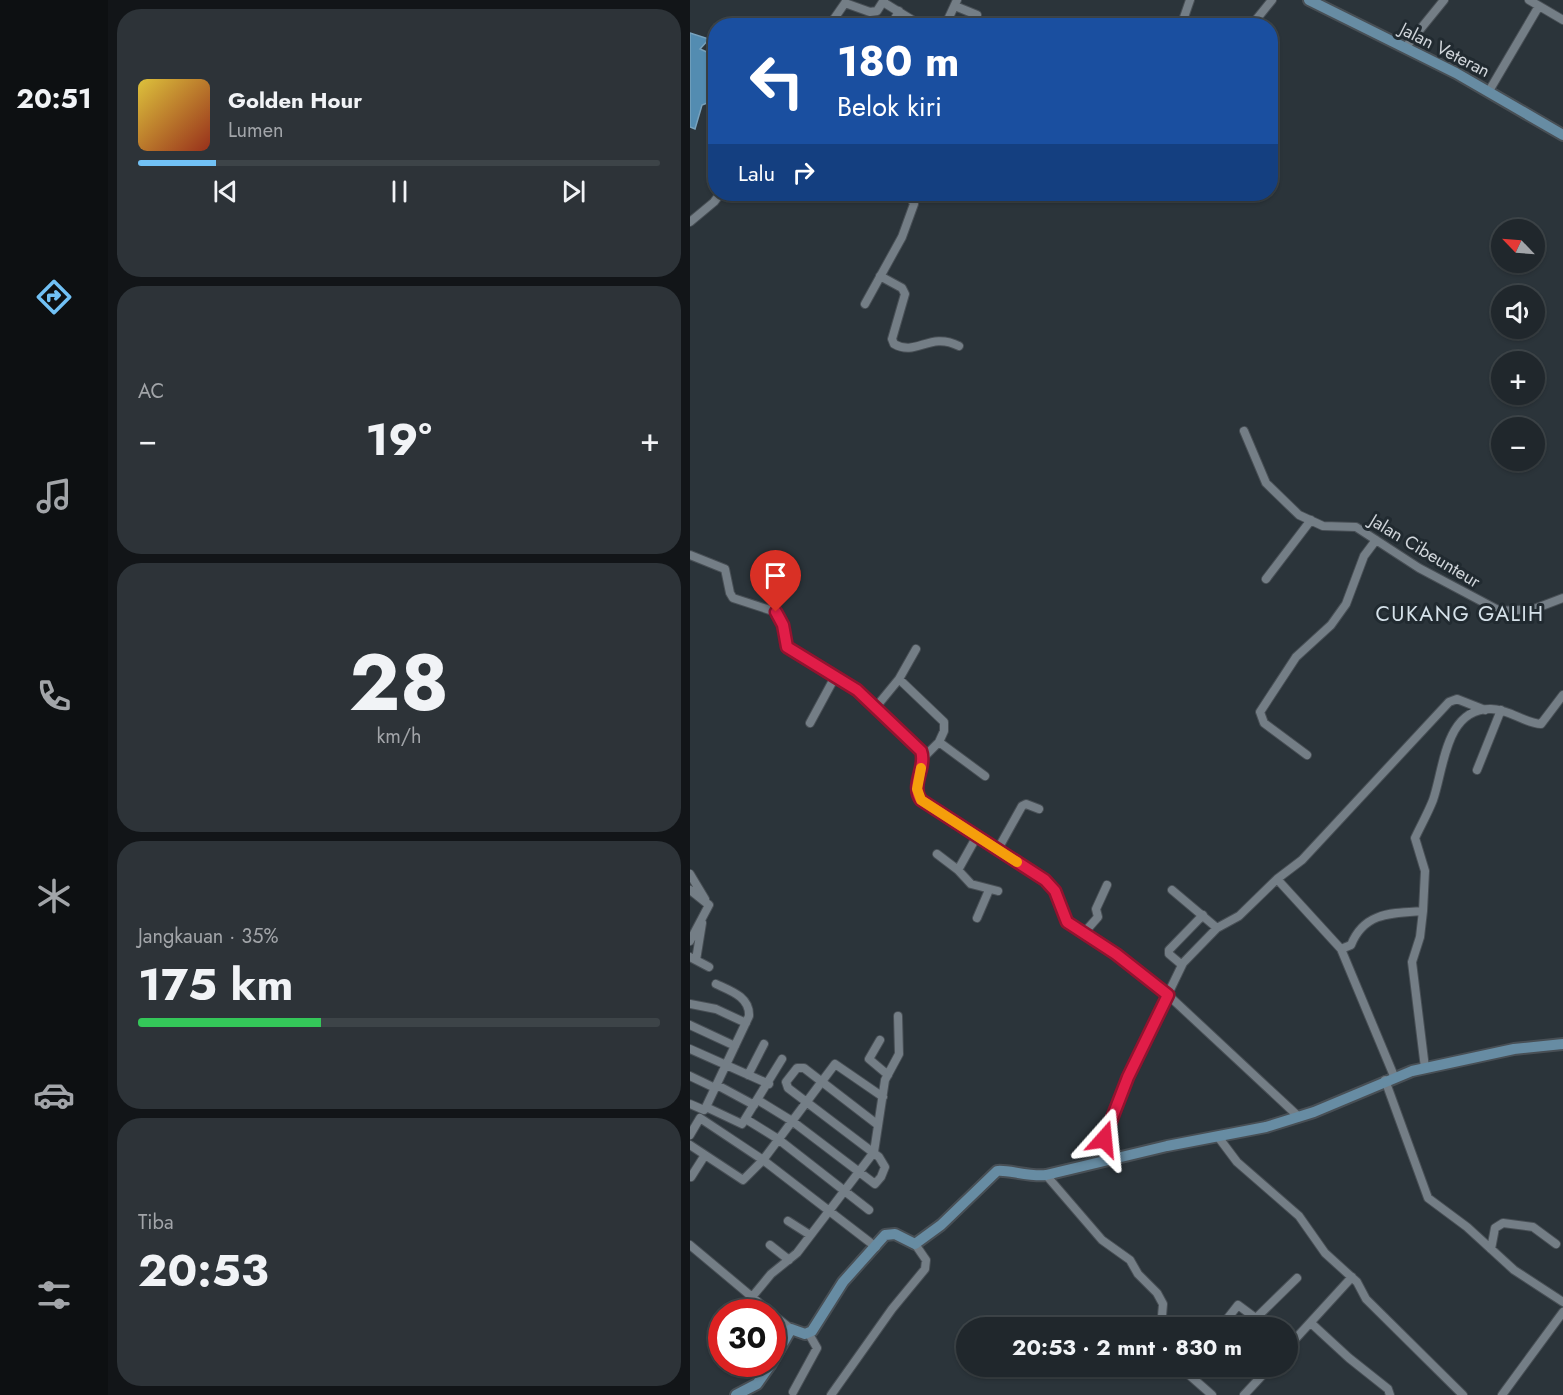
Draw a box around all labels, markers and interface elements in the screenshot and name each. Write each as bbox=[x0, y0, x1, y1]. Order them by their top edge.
street label: Jalan Veteran bbox=[1394, 15, 1495, 84]
text: 180 m bbox=[837, 31, 960, 92]
icon: left bbox=[738, 42, 816, 120]
text: 20:51 bbox=[16, 79, 92, 118]
text: Golden Hour bbox=[228, 84, 362, 116]
text: Belok kiri bbox=[837, 87, 942, 126]
text: Lumen bbox=[228, 116, 284, 145]
icon: right bbox=[787, 156, 820, 189]
text: Lalu bbox=[738, 157, 775, 189]
icon: previous bbox=[209, 175, 242, 208]
icon: pause bbox=[383, 175, 416, 208]
icon: next bbox=[557, 175, 590, 208]
north arrow bbox=[1491, 219, 1545, 273]
map controls bbox=[1491, 219, 1545, 471]
icon: directions bbox=[33, 276, 75, 318]
button: sound bbox=[1491, 285, 1545, 339]
button: + bbox=[1491, 351, 1545, 405]
text: AC bbox=[138, 377, 164, 406]
text: 19° bbox=[365, 407, 432, 472]
text: − bbox=[138, 416, 157, 463]
text: + bbox=[640, 416, 660, 463]
button: − bbox=[1491, 417, 1545, 471]
icon: music bbox=[33, 475, 75, 517]
street label: Jalan Cibeunteur bbox=[1363, 507, 1486, 595]
pin bbox=[750, 550, 801, 612]
icon: arrive bbox=[759, 559, 792, 592]
district label: CUKANG GALIH bbox=[1375, 599, 1545, 629]
text: 28 bbox=[349, 627, 449, 739]
icon: phone bbox=[33, 675, 75, 717]
text: km/h bbox=[376, 722, 422, 751]
icon: climate bbox=[33, 875, 75, 917]
text: Jangkauan · 35% bbox=[138, 922, 279, 951]
text: 175 km bbox=[138, 952, 293, 1017]
icon: car bbox=[33, 1074, 75, 1116]
position arrow bbox=[1072, 1107, 1136, 1171]
text: Tiba bbox=[138, 1208, 174, 1237]
text: 20:53 bbox=[138, 1238, 269, 1303]
icon: filters bbox=[33, 1274, 75, 1316]
speed limit sign: 30 bbox=[708, 1299, 786, 1377]
text: 20:53 · 2 mnt · 830 m bbox=[1012, 1331, 1242, 1363]

